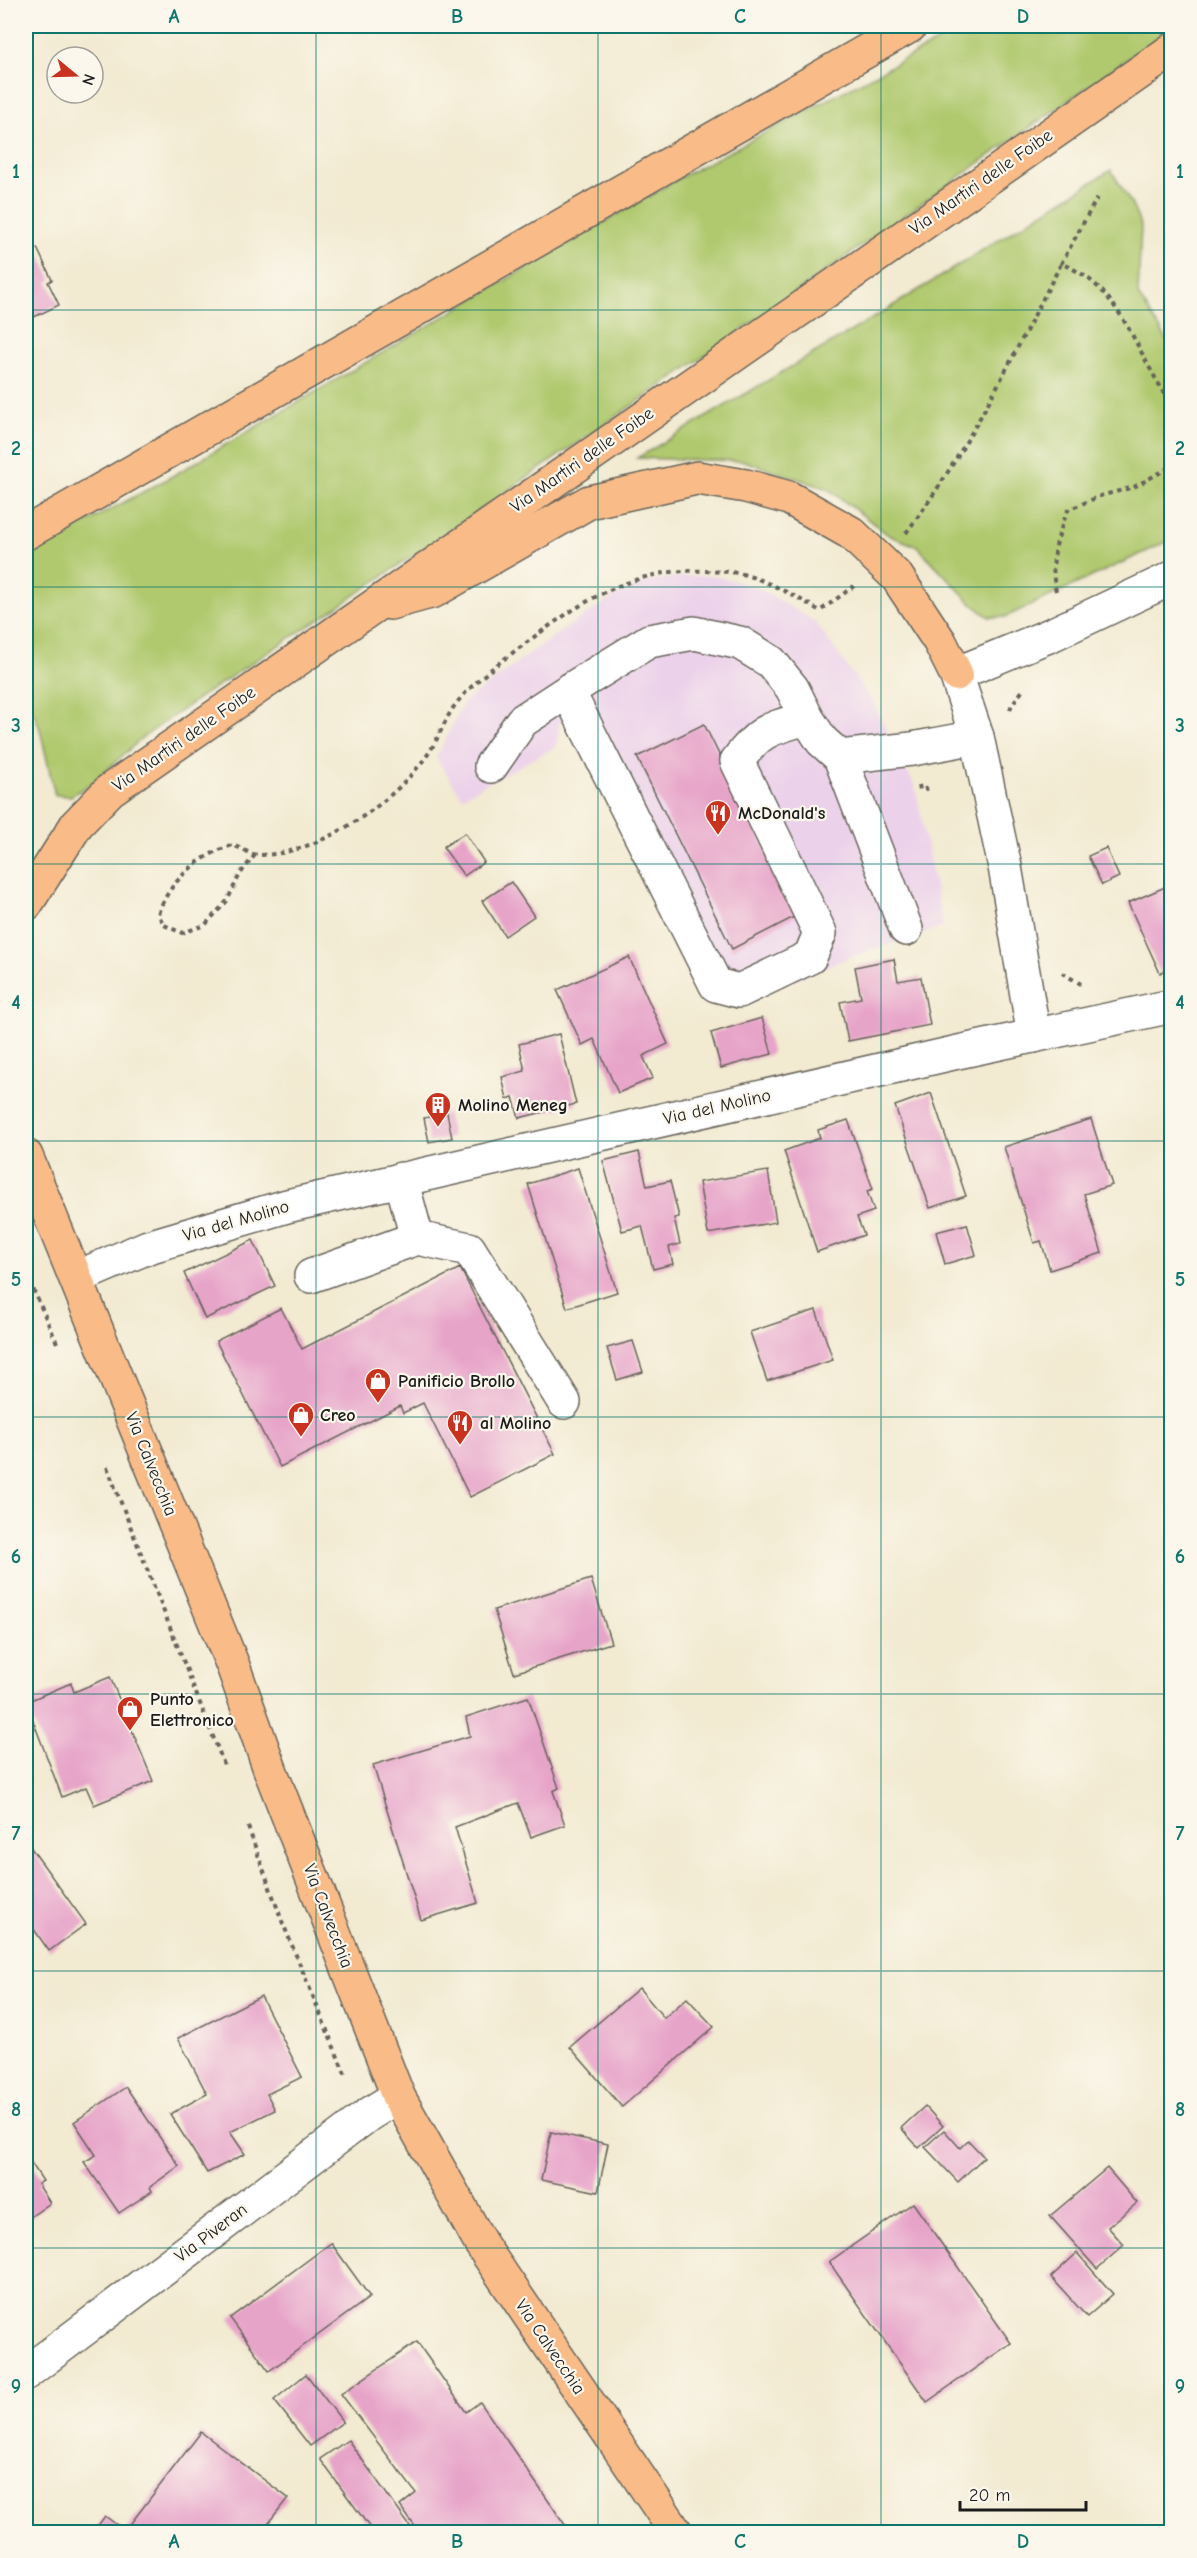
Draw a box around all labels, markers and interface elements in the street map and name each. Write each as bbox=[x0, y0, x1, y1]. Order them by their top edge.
text: A bbox=[168, 5, 180, 28]
text: B bbox=[451, 5, 463, 28]
text: C bbox=[734, 5, 746, 28]
text: D bbox=[1017, 5, 1029, 28]
north arrow bbox=[45, 45, 105, 105]
text: N bbox=[78, 72, 98, 87]
street label: Via Martiri delle Foibe bbox=[905, 125, 1057, 239]
text: 1 bbox=[12, 160, 20, 183]
text: 1 bbox=[1176, 160, 1184, 183]
street label: Via Martiri delle Foibe bbox=[506, 403, 658, 517]
text: 2 bbox=[11, 437, 21, 460]
text: 2 bbox=[1175, 437, 1185, 460]
street label: Via Martiri delle Foibe bbox=[108, 682, 260, 796]
text: 3 bbox=[11, 714, 21, 737]
text: 3 bbox=[1175, 714, 1185, 737]
restaurant icon: McDonald's bbox=[703, 798, 733, 836]
place label: McDonald's bbox=[738, 803, 826, 824]
text: 4 bbox=[11, 991, 21, 1014]
text: 4 bbox=[1175, 991, 1185, 1014]
street label: Via del Molino bbox=[661, 1084, 773, 1130]
building icon: Molino Meneg bbox=[423, 1090, 453, 1128]
place label: Molino Meneg bbox=[458, 1095, 568, 1116]
street label: Via del Molino bbox=[180, 1196, 292, 1246]
text: 5 bbox=[11, 1268, 21, 1291]
text: 5 bbox=[1175, 1268, 1185, 1291]
shop icon: Panificio Brollo bbox=[363, 1366, 393, 1404]
place label: Panificio Brollo bbox=[398, 1371, 515, 1392]
shop icon: Creo bbox=[286, 1400, 316, 1438]
place label: Creo bbox=[320, 1405, 356, 1426]
restaurant icon: al Molino bbox=[445, 1408, 475, 1446]
street label: Via Calvecchia bbox=[121, 1409, 181, 1519]
place label: al Molino bbox=[480, 1413, 551, 1434]
text: 6 bbox=[11, 1545, 21, 1568]
text: 6 bbox=[1175, 1545, 1185, 1568]
place label: Punto Elettronico bbox=[150, 1689, 234, 1731]
shop icon: Punto Elettronico bbox=[115, 1694, 145, 1732]
text: 7 bbox=[12, 1822, 21, 1845]
text: 7 bbox=[1176, 1822, 1185, 1845]
street label: Via Calvecchia bbox=[299, 1861, 357, 1971]
text: 8 bbox=[11, 2098, 21, 2121]
text: 8 bbox=[1175, 2098, 1185, 2121]
street label: Via Piveran bbox=[171, 2199, 251, 2267]
street label: Via Calvecchia bbox=[511, 2296, 589, 2398]
text: 9 bbox=[11, 2375, 21, 2398]
text: 9 bbox=[1175, 2375, 1185, 2398]
scale bar bbox=[960, 2474, 1086, 2512]
text: 20 m bbox=[969, 2485, 1010, 2506]
text: A bbox=[168, 2530, 180, 2553]
text: B bbox=[451, 2530, 463, 2553]
text: C bbox=[734, 2530, 746, 2553]
text: D bbox=[1017, 2530, 1029, 2553]

